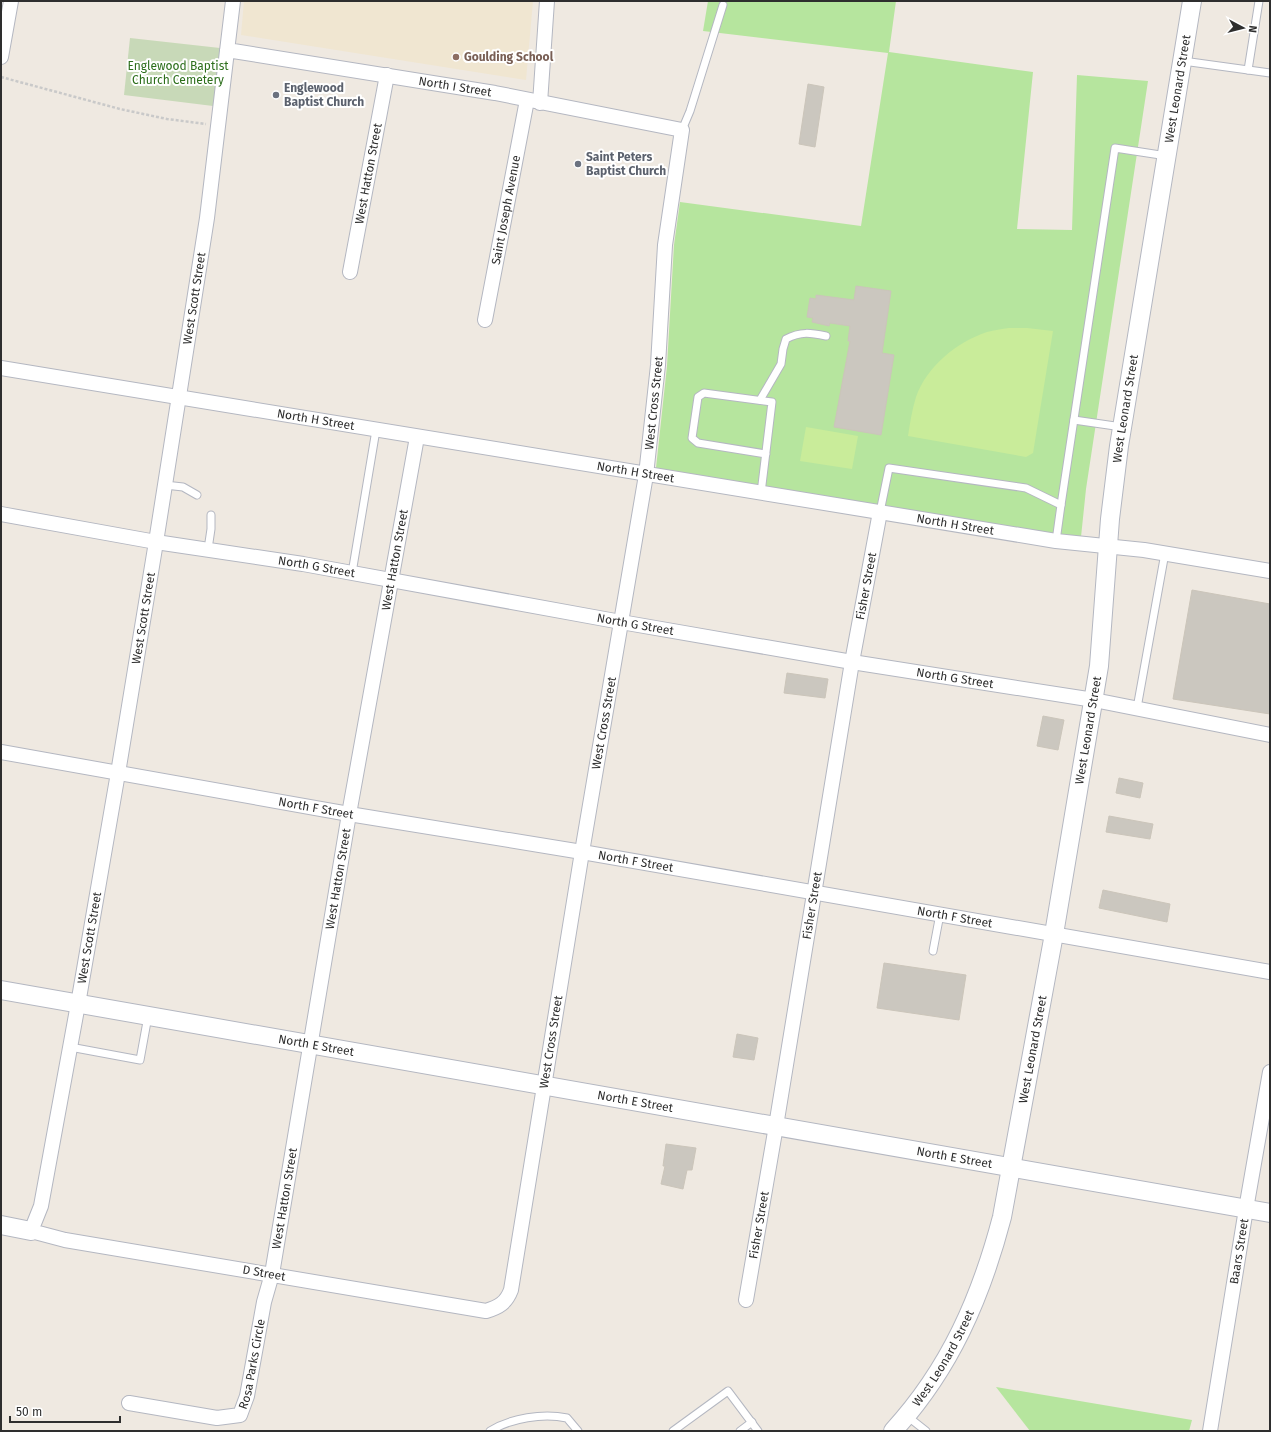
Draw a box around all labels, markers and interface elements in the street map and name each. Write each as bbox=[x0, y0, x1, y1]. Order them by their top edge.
north arrow bbox=[1223, 8, 1263, 48]
text: N bbox=[1246, 25, 1259, 34]
street label: West Leonard Street bbox=[1162, 33, 1193, 144]
place label: Goulding School bbox=[464, 50, 554, 64]
marker: Goulding School bbox=[451, 52, 461, 62]
park label: Englewood Baptist Church Cemetery bbox=[127, 59, 229, 87]
street label: North I Street bbox=[418, 74, 493, 99]
place label: Englewood Baptist Church bbox=[284, 81, 364, 109]
marker: Englewood Baptist Church bbox=[271, 90, 281, 100]
street label: West Hatton Street bbox=[352, 121, 385, 225]
place label: Saint Peters Baptist Church bbox=[586, 150, 666, 178]
street label: Saint Joseph Avenue bbox=[489, 154, 523, 266]
marker: Saint Peters Baptist Church bbox=[573, 159, 583, 169]
street label: West Scott Street bbox=[180, 251, 209, 345]
street label: West Leonard Street bbox=[1110, 353, 1141, 464]
street label: West Cross Street bbox=[642, 355, 666, 451]
street label: North H Street bbox=[276, 406, 356, 433]
street label: North H Street bbox=[596, 459, 676, 485]
street label: West Hatton Street bbox=[379, 508, 411, 612]
street label: North H Street bbox=[915, 511, 996, 538]
street label: Fisher Street bbox=[853, 550, 879, 621]
street label: North G Street bbox=[277, 553, 357, 580]
street label: West Scott Street bbox=[129, 571, 158, 665]
street label: North G Street bbox=[596, 611, 676, 638]
street label: North G Street bbox=[915, 665, 995, 691]
street label: West Leonard Street bbox=[1072, 674, 1104, 785]
street label: West Cross Street bbox=[589, 675, 619, 771]
street label: North F Street bbox=[277, 795, 355, 822]
street label: West Hatton Street bbox=[323, 826, 354, 931]
street label: North F Street bbox=[597, 848, 675, 875]
street label: Fisher Street bbox=[800, 870, 825, 940]
street label: West Scott Street bbox=[75, 890, 104, 985]
street label: North F Street bbox=[916, 904, 994, 931]
street label: West Cross Street bbox=[537, 994, 565, 1090]
street label: West Leonard Street bbox=[1016, 994, 1050, 1105]
street label: North E Street bbox=[277, 1032, 356, 1059]
street label: North E Street bbox=[596, 1088, 675, 1115]
street label: North E Street bbox=[915, 1144, 994, 1171]
street label: West Hatton Street bbox=[269, 1146, 300, 1250]
street label: Fisher Street bbox=[746, 1190, 772, 1260]
street label: Baars Street bbox=[1227, 1217, 1251, 1285]
street label: D Street bbox=[241, 1262, 287, 1284]
street label: West Leonard Street bbox=[910, 1307, 977, 1409]
street label: Rosa Parks Circle bbox=[236, 1318, 268, 1411]
scale bar bbox=[10, 1398, 120, 1424]
text: 50 m bbox=[16, 1405, 42, 1419]

